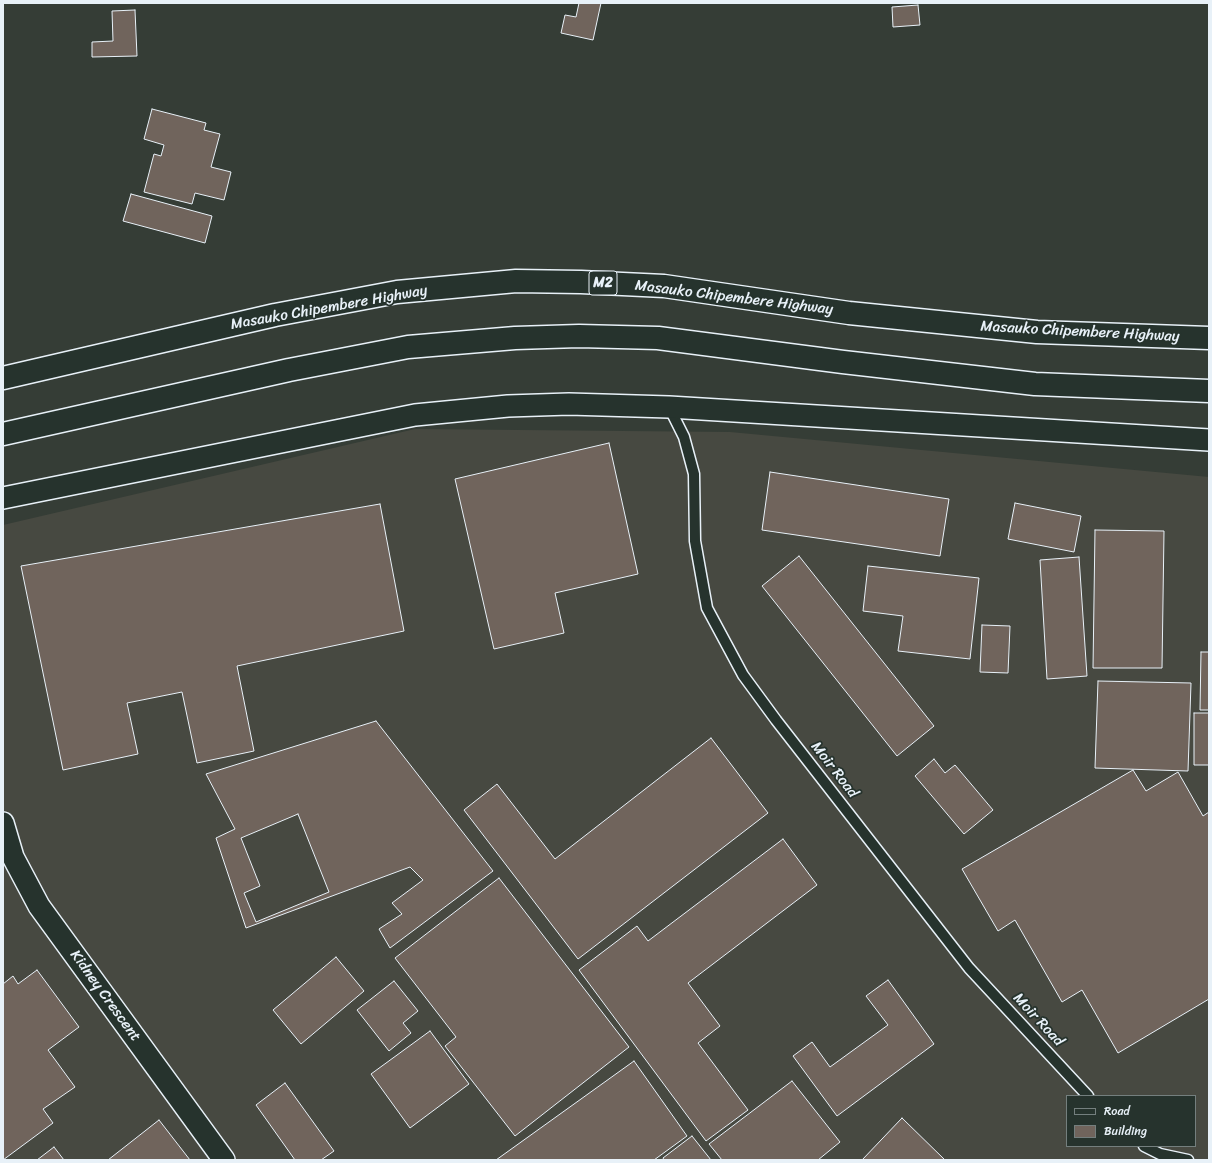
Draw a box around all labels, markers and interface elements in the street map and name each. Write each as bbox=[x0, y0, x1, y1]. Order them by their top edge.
road number: M2 bbox=[589, 271, 617, 295]
street label: Masauko Chipembere Highway bbox=[634, 277, 834, 319]
street label: Masauko Chipembere Highway bbox=[229, 282, 429, 334]
street label: Masauko Chipembere Highway bbox=[980, 318, 1180, 346]
street label: Moir Road bbox=[807, 738, 861, 802]
street label: Kidney Crescent bbox=[66, 947, 144, 1045]
street label: Moir Road bbox=[1009, 990, 1067, 1050]
legend bbox=[1066, 1095, 1196, 1147]
text: Road bbox=[1104, 1100, 1130, 1122]
text: Building bbox=[1104, 1120, 1147, 1142]

